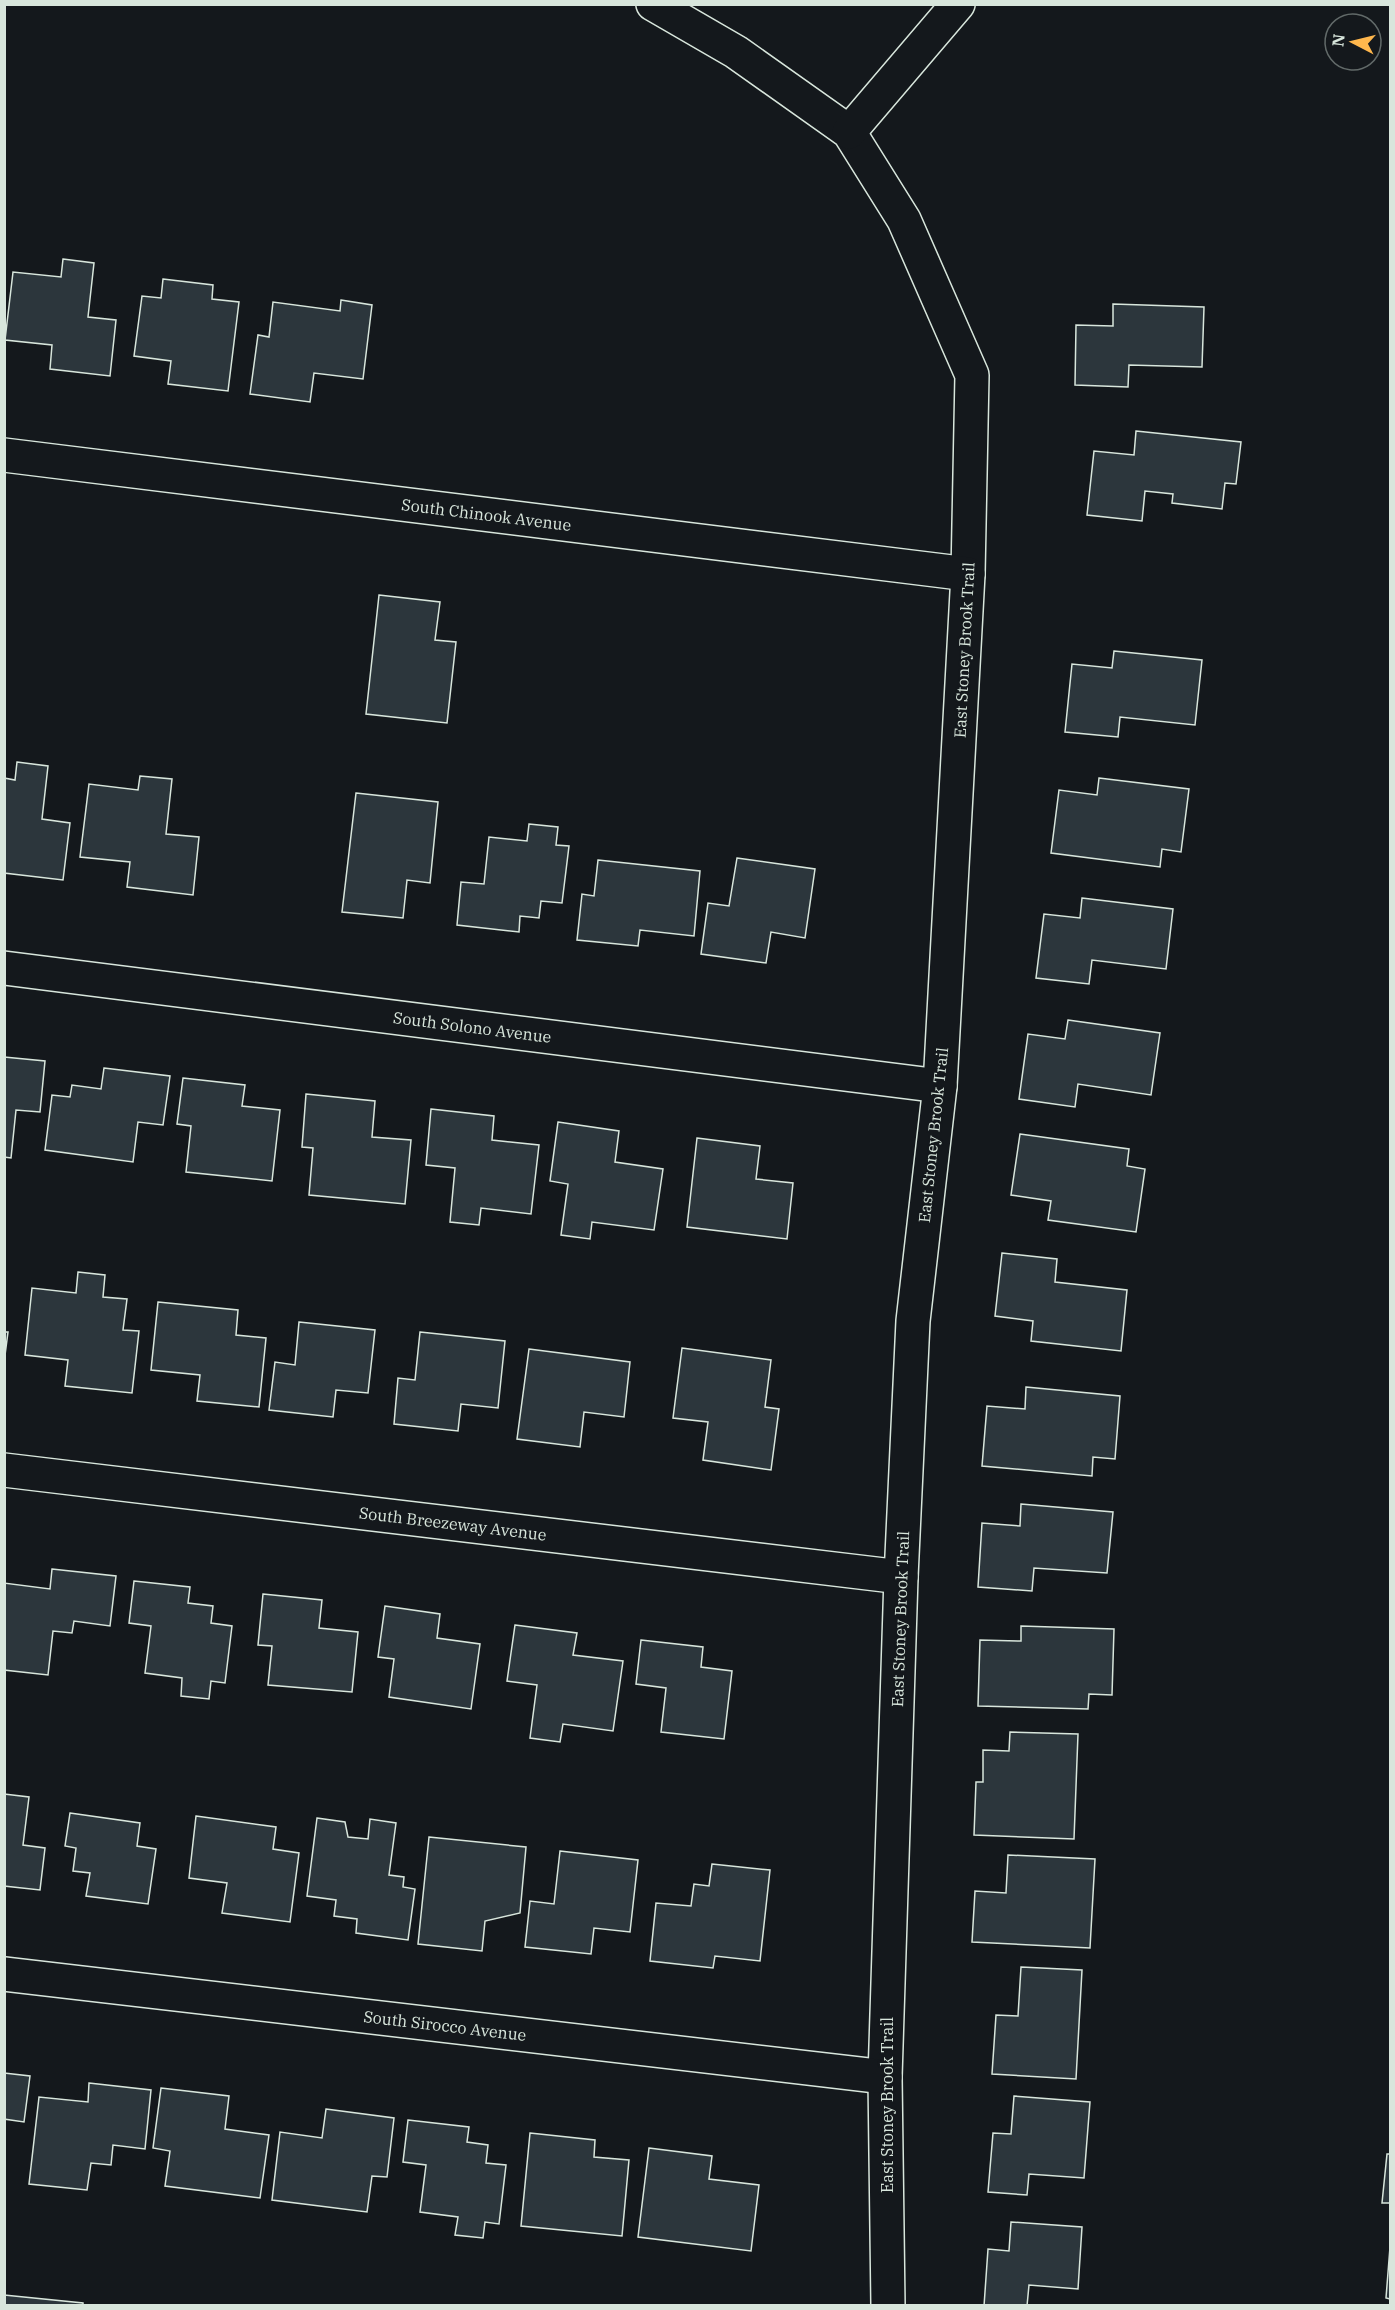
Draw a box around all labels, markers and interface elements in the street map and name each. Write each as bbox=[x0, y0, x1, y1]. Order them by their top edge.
north arrow bbox=[1323, 12, 1383, 72]
text: N bbox=[1327, 33, 1349, 48]
street label: South Chinook Avenue bbox=[400, 494, 572, 535]
street label: East Stoney Brook Trail bbox=[949, 561, 979, 738]
street label: South Solono Avenue bbox=[392, 1007, 553, 1047]
street label: East Stoney Brook Trail bbox=[914, 1046, 952, 1224]
street label: South Breezeway Avenue bbox=[358, 1502, 548, 1545]
street label: East Stoney Brook Trail bbox=[887, 1530, 913, 1707]
street label: South Sirocco Avenue bbox=[363, 2006, 527, 2045]
street label: East Stoney Brook Trail bbox=[877, 2017, 897, 2193]

